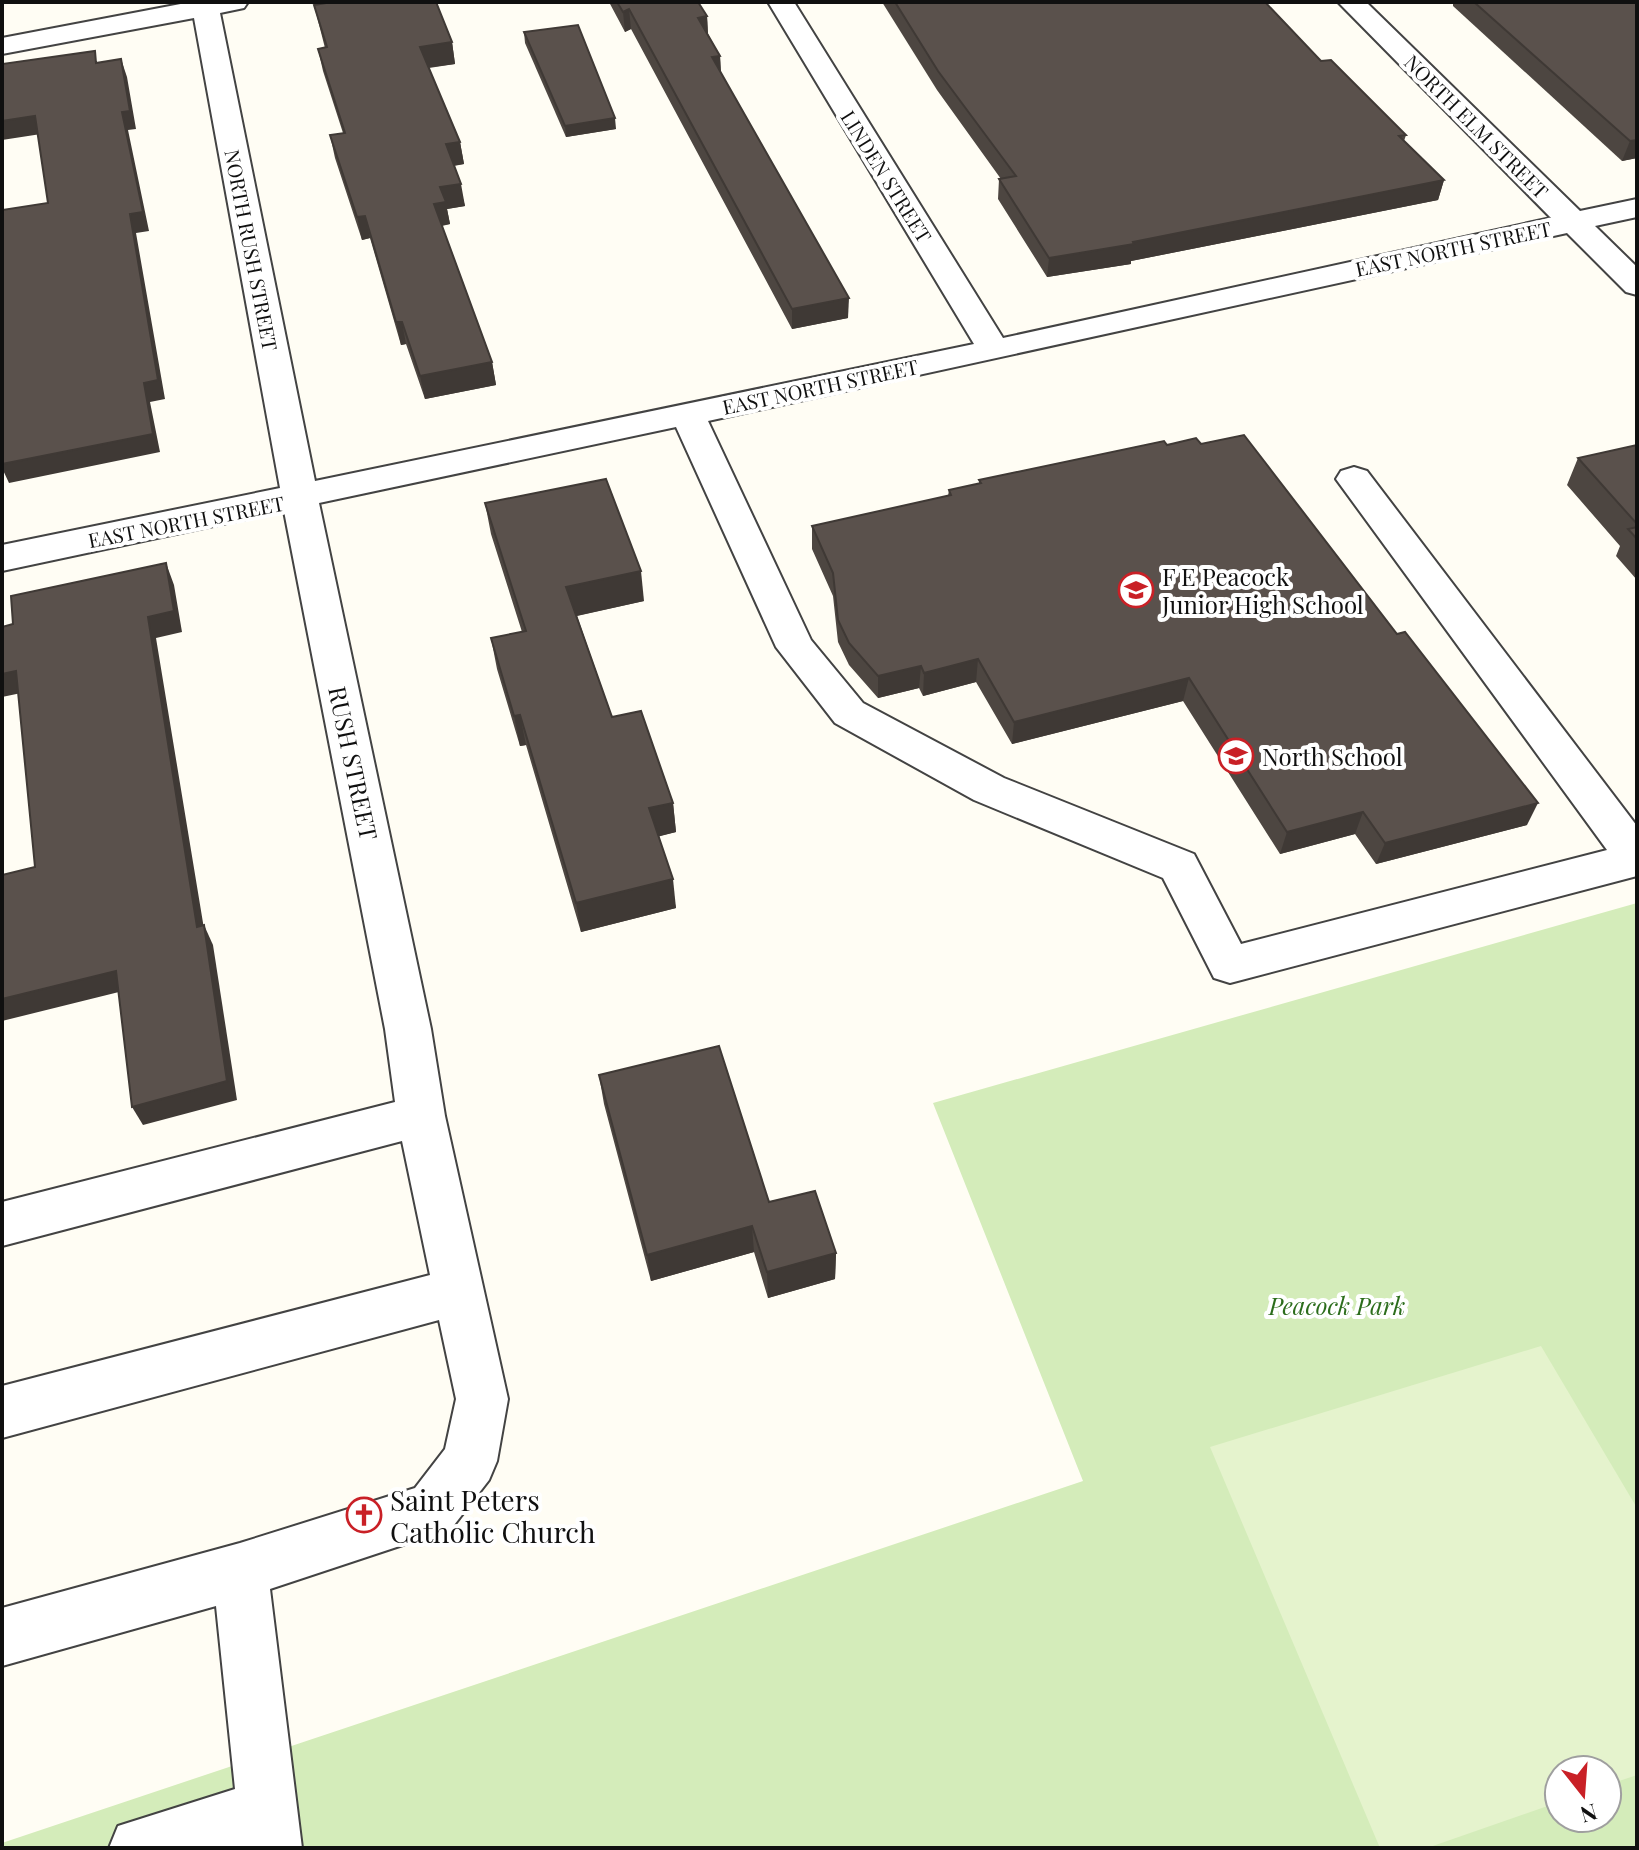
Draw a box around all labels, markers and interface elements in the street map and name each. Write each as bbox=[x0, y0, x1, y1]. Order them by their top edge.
street label: NORTH ELM STREET bbox=[1399, 48, 1555, 204]
street label: LINDEN STREET bbox=[835, 105, 939, 247]
street label: NORTH RUSH STREET bbox=[219, 147, 285, 353]
street label: EAST NORTH STREET bbox=[1353, 214, 1553, 282]
street label: EAST NORTH STREET bbox=[720, 352, 920, 420]
street label: EAST NORTH STREET bbox=[86, 489, 286, 553]
place label: F E Peacock Junior High School bbox=[1161, 560, 1364, 620]
school or university icon: F E Peacock Junior High School bbox=[1117, 571, 1155, 609]
street label: RUSH STREET bbox=[322, 683, 386, 843]
school or university icon: North School bbox=[1217, 737, 1255, 775]
place label: North School bbox=[1262, 740, 1403, 772]
park label: Peacock Park bbox=[1268, 1289, 1405, 1321]
place label: Saint Peters Catholic Church bbox=[390, 1481, 596, 1550]
church icon: Saint Peters Catholic Church bbox=[345, 1496, 383, 1534]
north arrow bbox=[1543, 1754, 1623, 1834]
text: N bbox=[1577, 1797, 1601, 1831]

